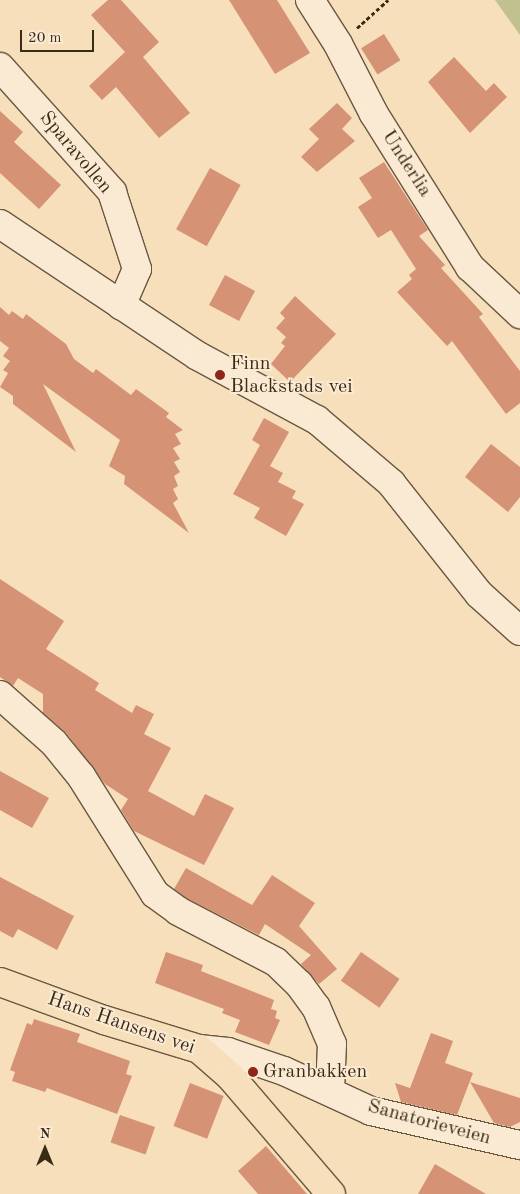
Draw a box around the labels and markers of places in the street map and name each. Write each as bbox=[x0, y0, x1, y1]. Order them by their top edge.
place label: Finn Blackstads vei bbox=[230, 352, 353, 399]
marker: Finn Blackstads vei bbox=[214, 369, 226, 381]
place label: Granbakken bbox=[263, 1060, 367, 1084]
marker: Granbakken bbox=[247, 1066, 259, 1078]

